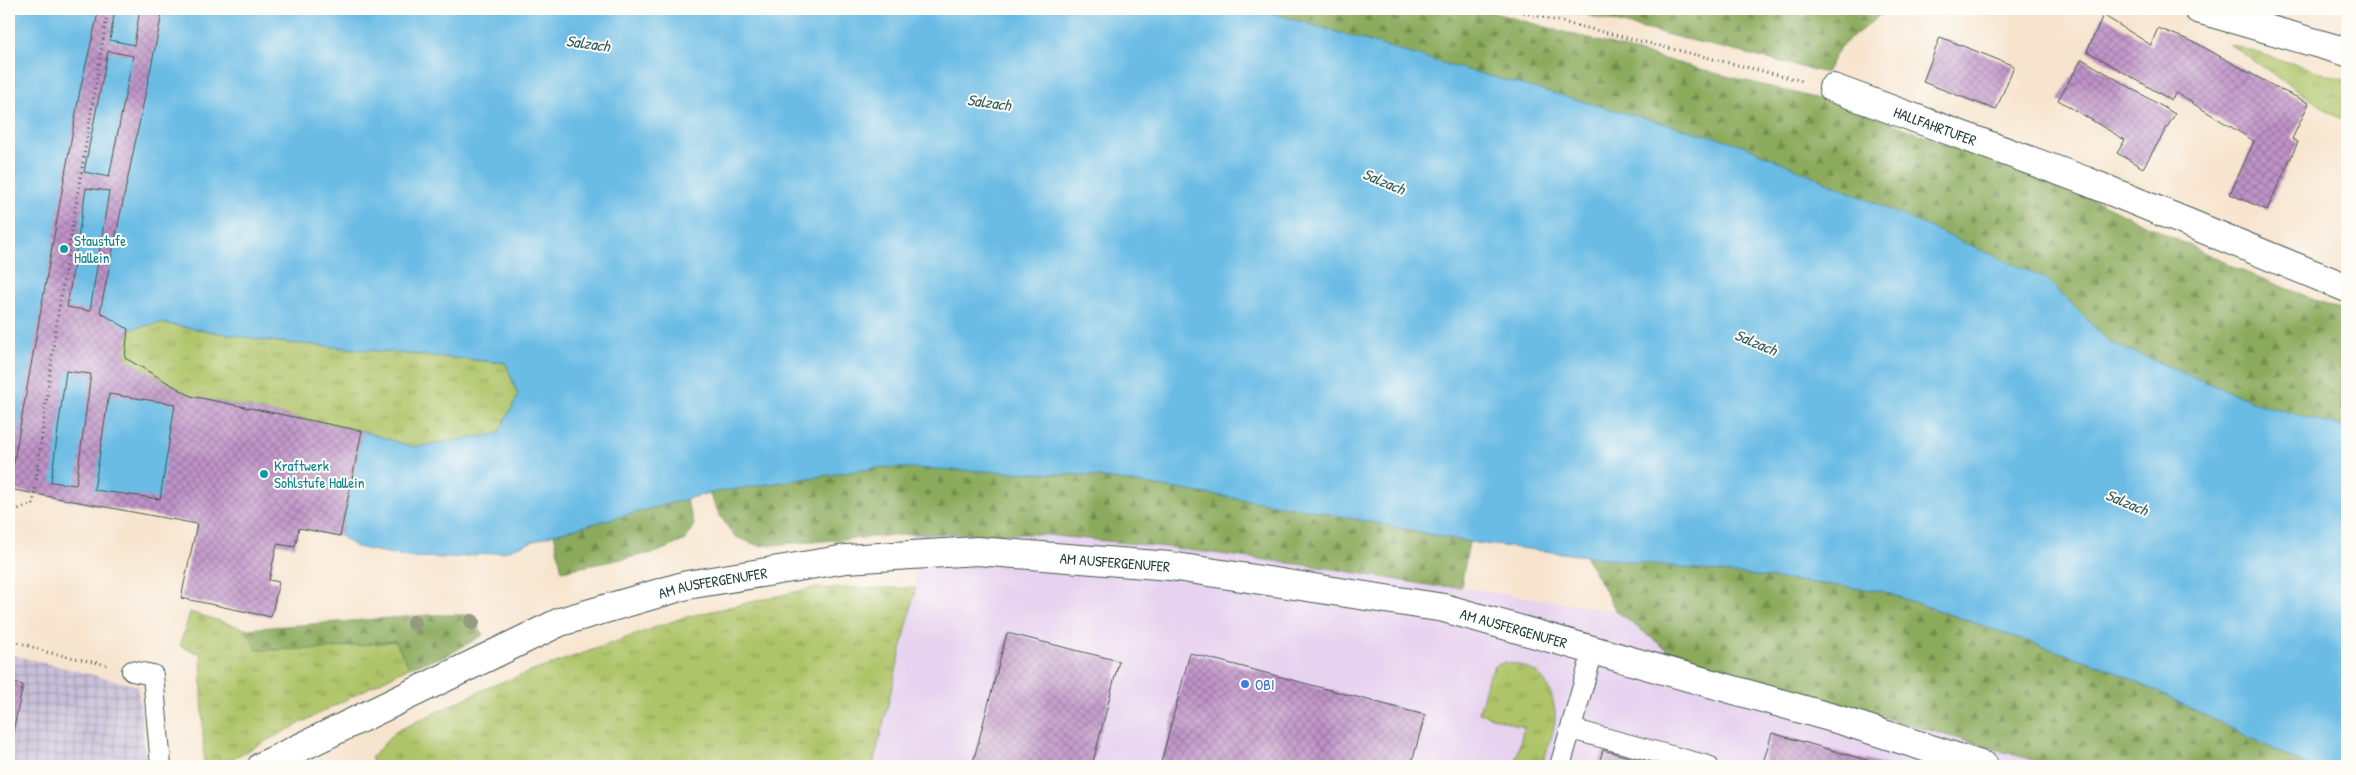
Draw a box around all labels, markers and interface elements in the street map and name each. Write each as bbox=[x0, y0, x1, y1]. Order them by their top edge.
water label: Salzach bbox=[565, 29, 613, 57]
water label: Salzach bbox=[966, 88, 1014, 116]
street label: HALLFAHRTUFER bbox=[1891, 101, 1980, 150]
water label: Salzach bbox=[1359, 162, 1410, 200]
place label: Staustufe Hallein bbox=[74, 230, 126, 268]
marker: Staustufe Hallein bbox=[58, 243, 70, 255]
water label: Salzach bbox=[1731, 323, 1782, 361]
place label: Kraftwerk Sohlstufe Hallein bbox=[274, 455, 365, 493]
marker: Kraftwerk Sohlstufe Hallein bbox=[258, 468, 270, 480]
water label: Salzach bbox=[2102, 483, 2153, 521]
street label: AM AUSFERGENUFER bbox=[1059, 547, 1171, 576]
street label: AM AUSFERGENUFER bbox=[656, 562, 769, 603]
street label: AM AUSFERGENUFER bbox=[1458, 603, 1570, 653]
place label: OBI bbox=[1255, 674, 1274, 695]
marker: OBI bbox=[1239, 678, 1251, 690]

